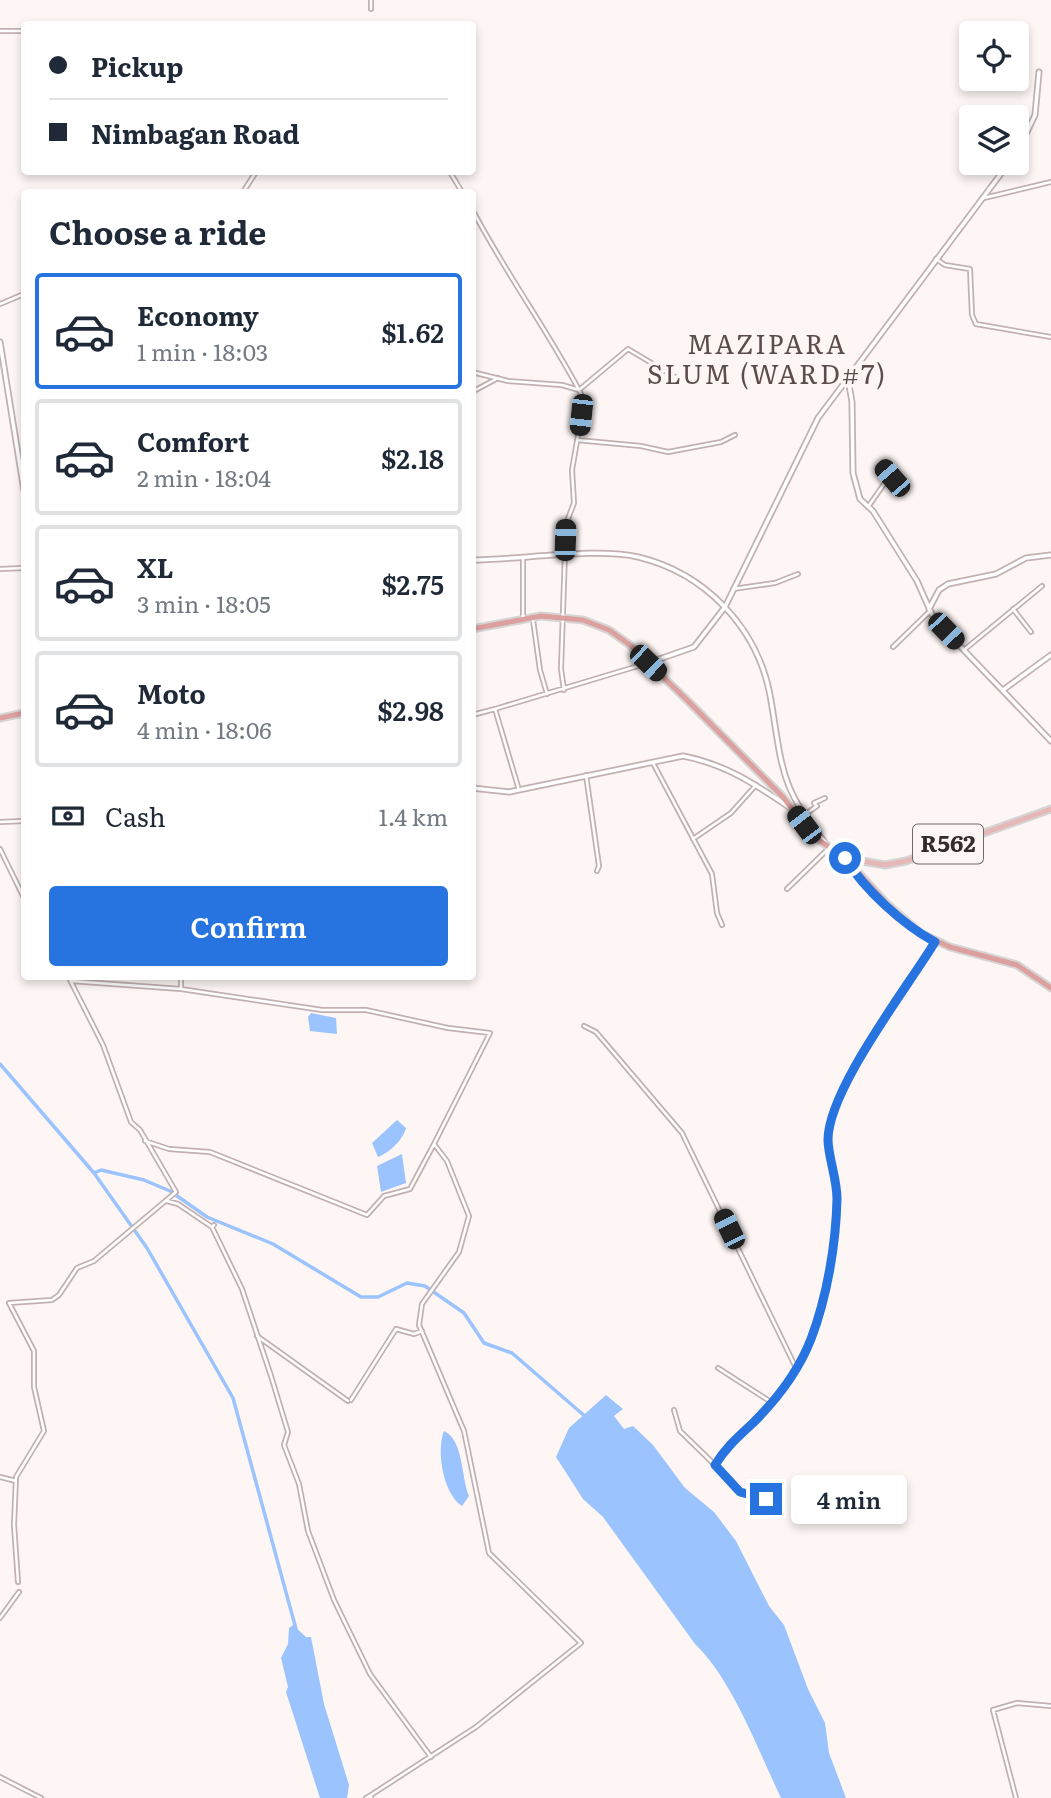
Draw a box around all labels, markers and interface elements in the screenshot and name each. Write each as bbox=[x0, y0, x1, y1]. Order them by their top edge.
map controls bbox=[959, 21, 1029, 175]
button: locate bbox=[959, 21, 1029, 91]
text: Pickup bbox=[91, 46, 183, 85]
button: layers bbox=[959, 105, 1029, 175]
text: Nimbagan Road bbox=[91, 113, 300, 152]
text: Choose a ride bbox=[49, 207, 266, 255]
text: Economy bbox=[137, 295, 259, 334]
icon: car bbox=[53, 300, 116, 363]
text: $1.62 bbox=[381, 312, 444, 351]
district label: MAZIPARA SLUM (WARD#7) bbox=[647, 323, 887, 392]
text: 1 min · 18:03 bbox=[137, 334, 268, 368]
car bbox=[569, 393, 594, 437]
text: Comfort bbox=[137, 421, 249, 460]
icon: car bbox=[53, 426, 116, 489]
text: $2.18 bbox=[381, 438, 444, 477]
car bbox=[871, 455, 914, 501]
text: 2 min · 18:04 bbox=[137, 460, 271, 494]
car bbox=[554, 519, 577, 561]
text: XL bbox=[137, 547, 174, 586]
icon: car bbox=[53, 552, 116, 615]
text: $2.75 bbox=[381, 564, 444, 603]
text: 3 min · 18:05 bbox=[137, 586, 271, 620]
car bbox=[924, 609, 969, 653]
car bbox=[626, 641, 671, 685]
text: Moto bbox=[137, 673, 206, 712]
icon: car bbox=[53, 678, 116, 741]
text: $2.98 bbox=[377, 690, 444, 729]
text: 4 min · 18:06 bbox=[137, 712, 272, 746]
text: Cash bbox=[105, 796, 166, 835]
icon: cash bbox=[49, 797, 87, 835]
text: 1.4 km bbox=[378, 799, 448, 833]
car bbox=[783, 802, 826, 848]
road number: R562 bbox=[913, 824, 983, 864]
route start bbox=[829, 842, 861, 874]
button: Confirm bbox=[49, 886, 448, 966]
car bbox=[711, 1206, 748, 1252]
callout: 4 min bbox=[790, 1474, 906, 1524]
text: 4 min bbox=[817, 1482, 881, 1516]
route end bbox=[750, 1483, 782, 1515]

